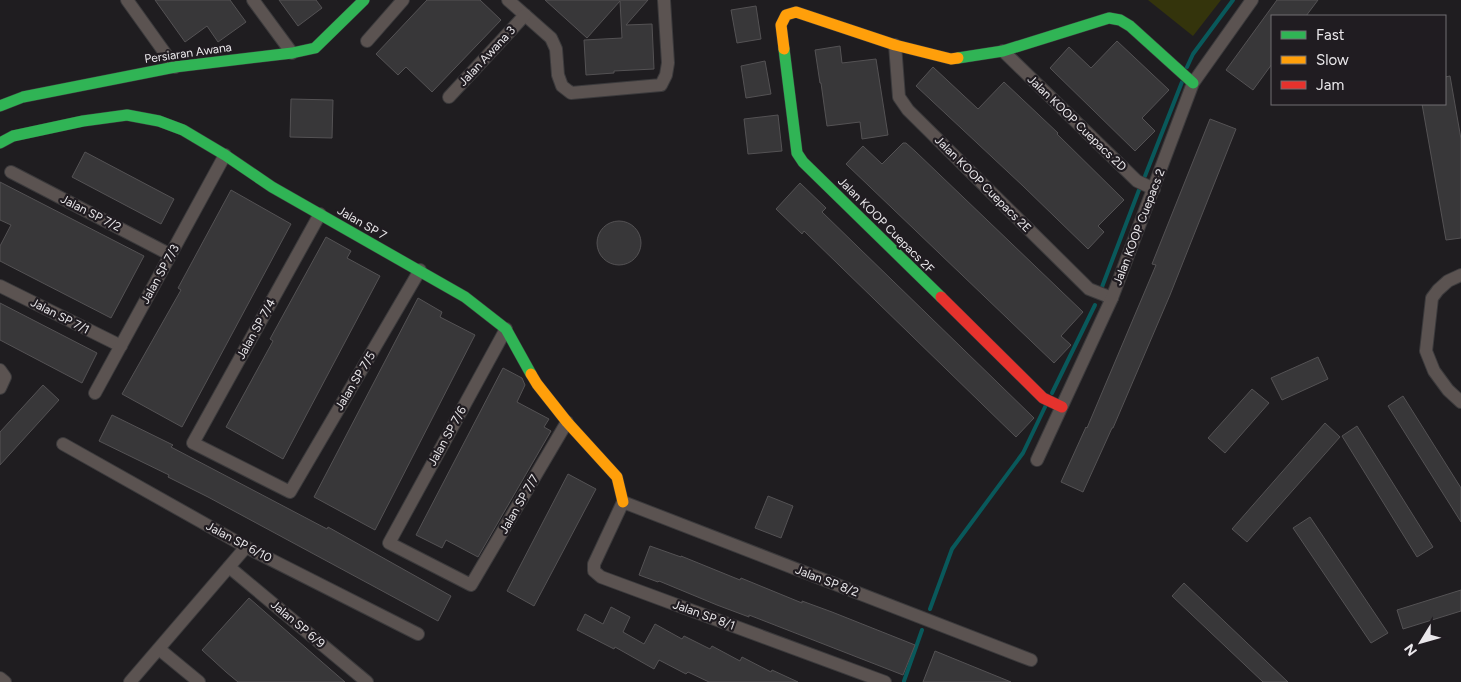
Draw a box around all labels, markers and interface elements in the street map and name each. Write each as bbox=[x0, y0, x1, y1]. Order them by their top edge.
legend bbox=[1271, 15, 1446, 105]
street label: Jalan Awana 3 bbox=[456, 23, 518, 89]
text: Fast bbox=[1316, 26, 1345, 44]
street label: Persiaran Awana bbox=[143, 40, 233, 66]
text: Slow bbox=[1316, 51, 1349, 69]
street label: Jalan KOOP Cuepacs 2D bbox=[1025, 72, 1129, 174]
text: Jam bbox=[1316, 76, 1344, 94]
street label: Jalan KOOP Cuepacs 2E bbox=[932, 133, 1034, 235]
street label: Jalan KOOP Cuepacs 2 bbox=[1110, 167, 1168, 287]
street label: Jalan KOOP Cuepacs 2F bbox=[835, 174, 937, 276]
street label: Jalan SP 7/2 bbox=[58, 192, 124, 234]
street label: Jalan SP 7 bbox=[335, 203, 390, 243]
street label: Jalan SP 7/3 bbox=[138, 242, 182, 306]
street label: Jalan SP 7/1 bbox=[28, 295, 92, 337]
street label: Jalan SP 7/4 bbox=[234, 296, 279, 362]
street label: Jalan SP 7/5 bbox=[332, 349, 378, 413]
street label: Jalan SP 7/6 bbox=[425, 404, 469, 468]
street label: Jalan SP 7/7 bbox=[497, 472, 542, 536]
street label: Jalan SP 6/10 bbox=[204, 519, 274, 565]
street label: Jalan SP 8/2 bbox=[793, 563, 861, 599]
street label: Jalan SP 6/9 bbox=[268, 597, 328, 651]
street label: Jalan SP 8/1 bbox=[671, 597, 737, 633]
north arrow bbox=[1396, 617, 1446, 667]
text: N bbox=[1401, 640, 1421, 659]

